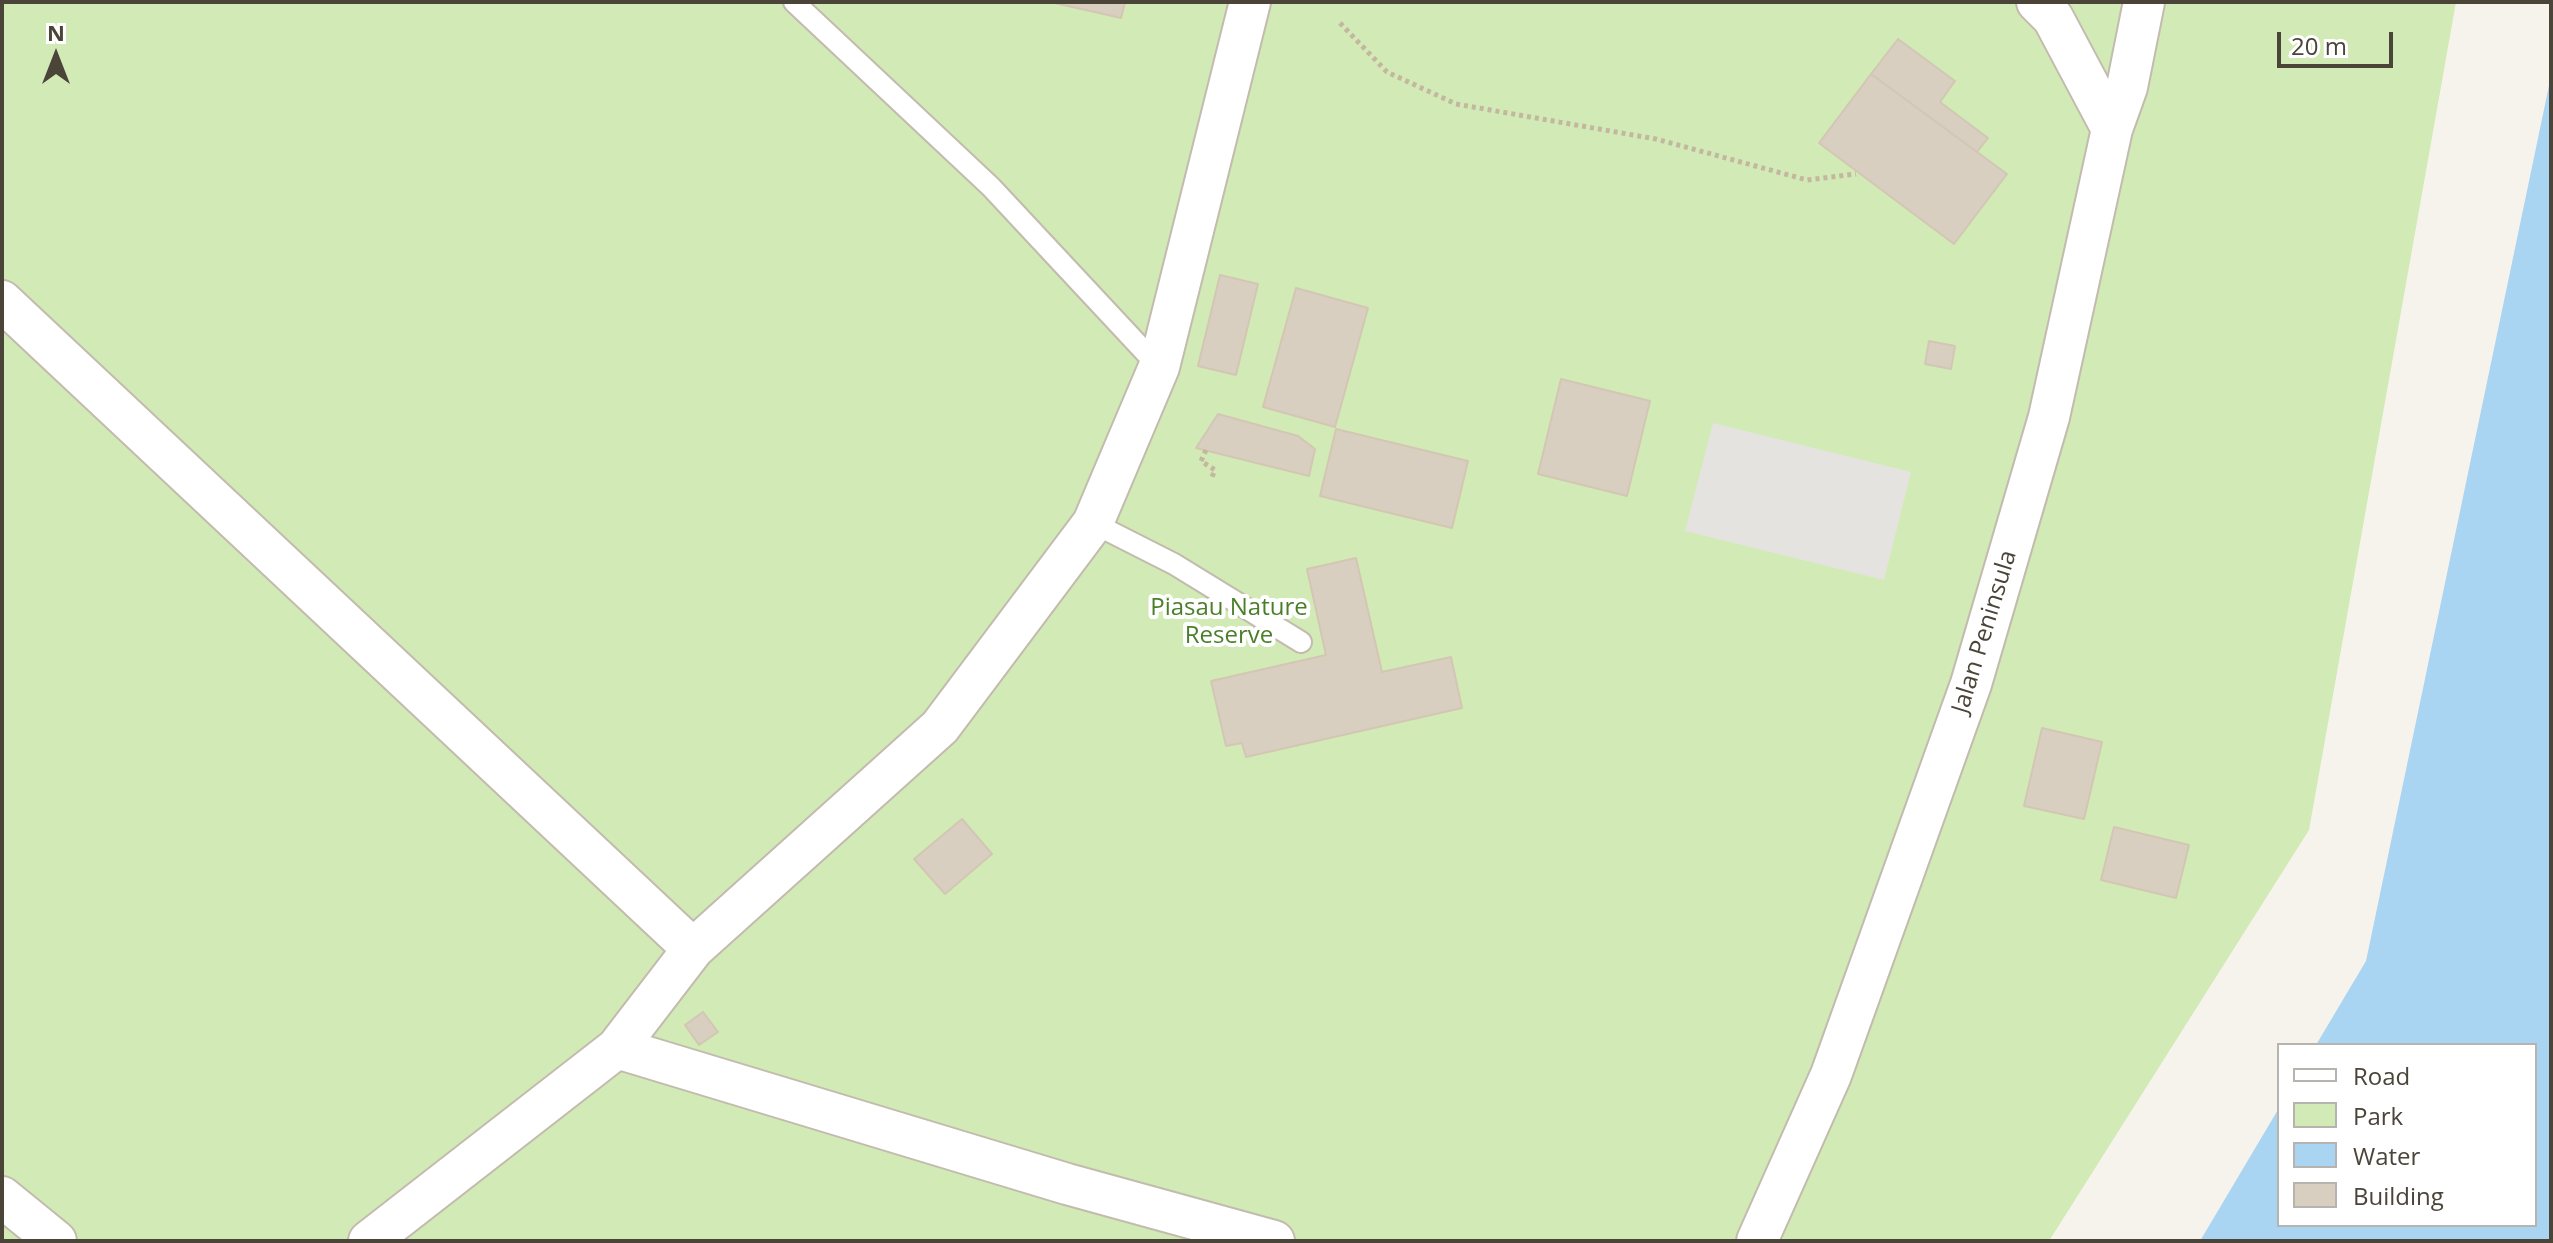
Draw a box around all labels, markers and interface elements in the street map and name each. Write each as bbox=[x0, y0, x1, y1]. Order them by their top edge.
north arrow bbox=[16, 16, 96, 96]
scale bar bbox=[2281, 16, 2397, 66]
text: N bbox=[47, 17, 65, 47]
text: 20 m bbox=[2291, 29, 2347, 62]
street label: Jalan Peninsula bbox=[1947, 547, 2023, 717]
park label: Piasau Nature Reserve bbox=[1150, 594, 1308, 650]
legend bbox=[2277, 1043, 2537, 1227]
text: Road bbox=[2353, 1059, 2410, 1092]
text: Park bbox=[2353, 1099, 2403, 1132]
text: Water bbox=[2353, 1139, 2420, 1172]
text: Building bbox=[2353, 1179, 2444, 1212]

